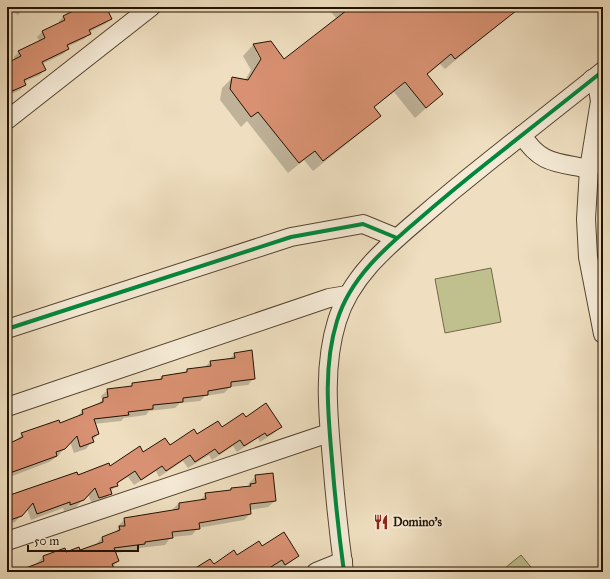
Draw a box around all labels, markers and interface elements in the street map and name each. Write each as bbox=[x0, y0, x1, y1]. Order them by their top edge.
restaurant icon: Domino's bbox=[372, 513, 390, 531]
place label: Domino's bbox=[393, 515, 442, 529]
scale bar bbox=[28, 527, 138, 553]
text: 50 m bbox=[34, 534, 59, 548]

